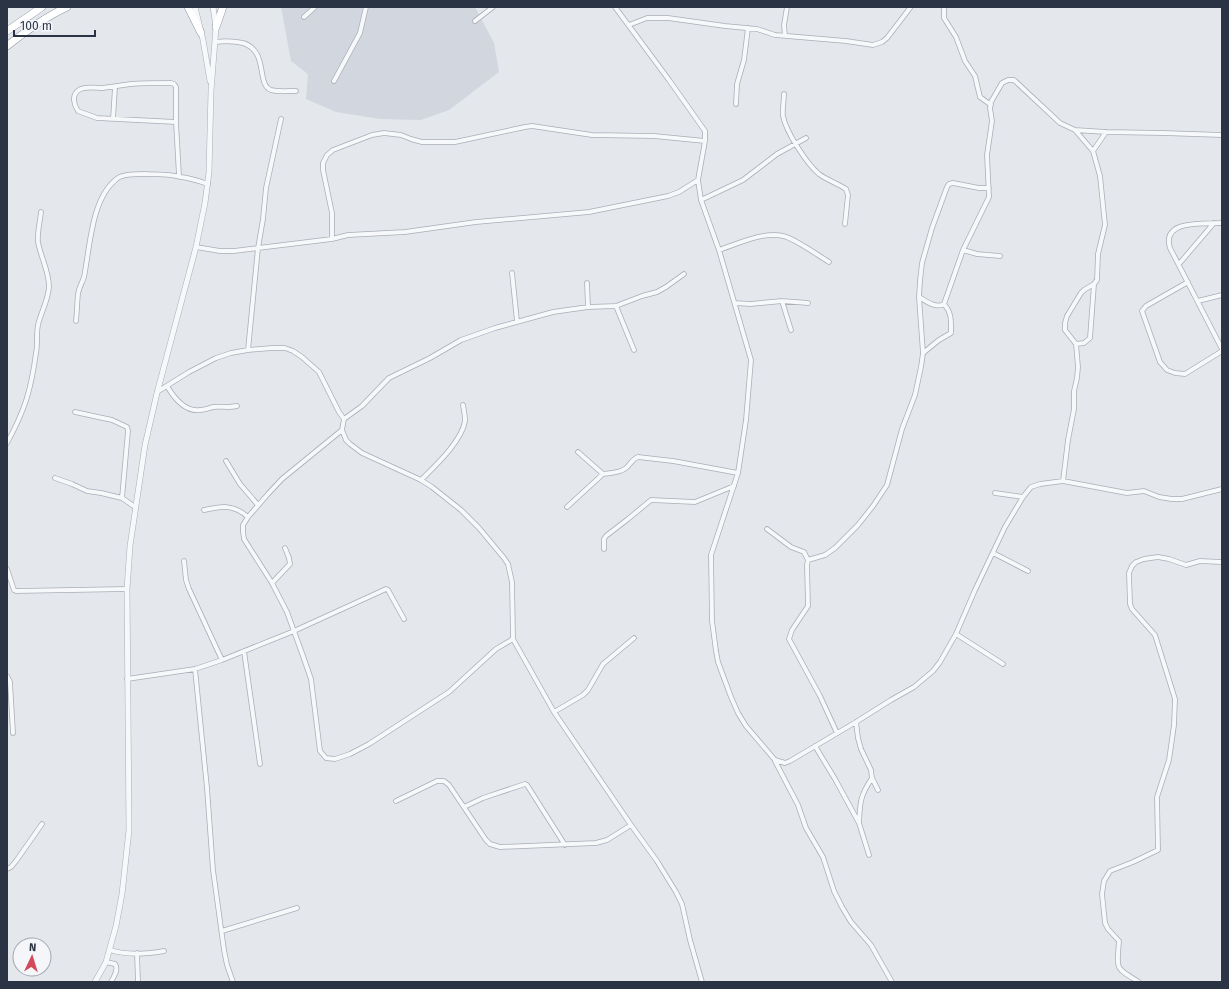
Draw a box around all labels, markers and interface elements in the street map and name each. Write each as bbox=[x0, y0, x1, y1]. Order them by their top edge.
scale bar bbox=[14, 12, 95, 38]
text: 100 m bbox=[20, 19, 52, 33]
north arrow bbox=[12, 937, 52, 977]
text: N bbox=[29, 941, 37, 954]

